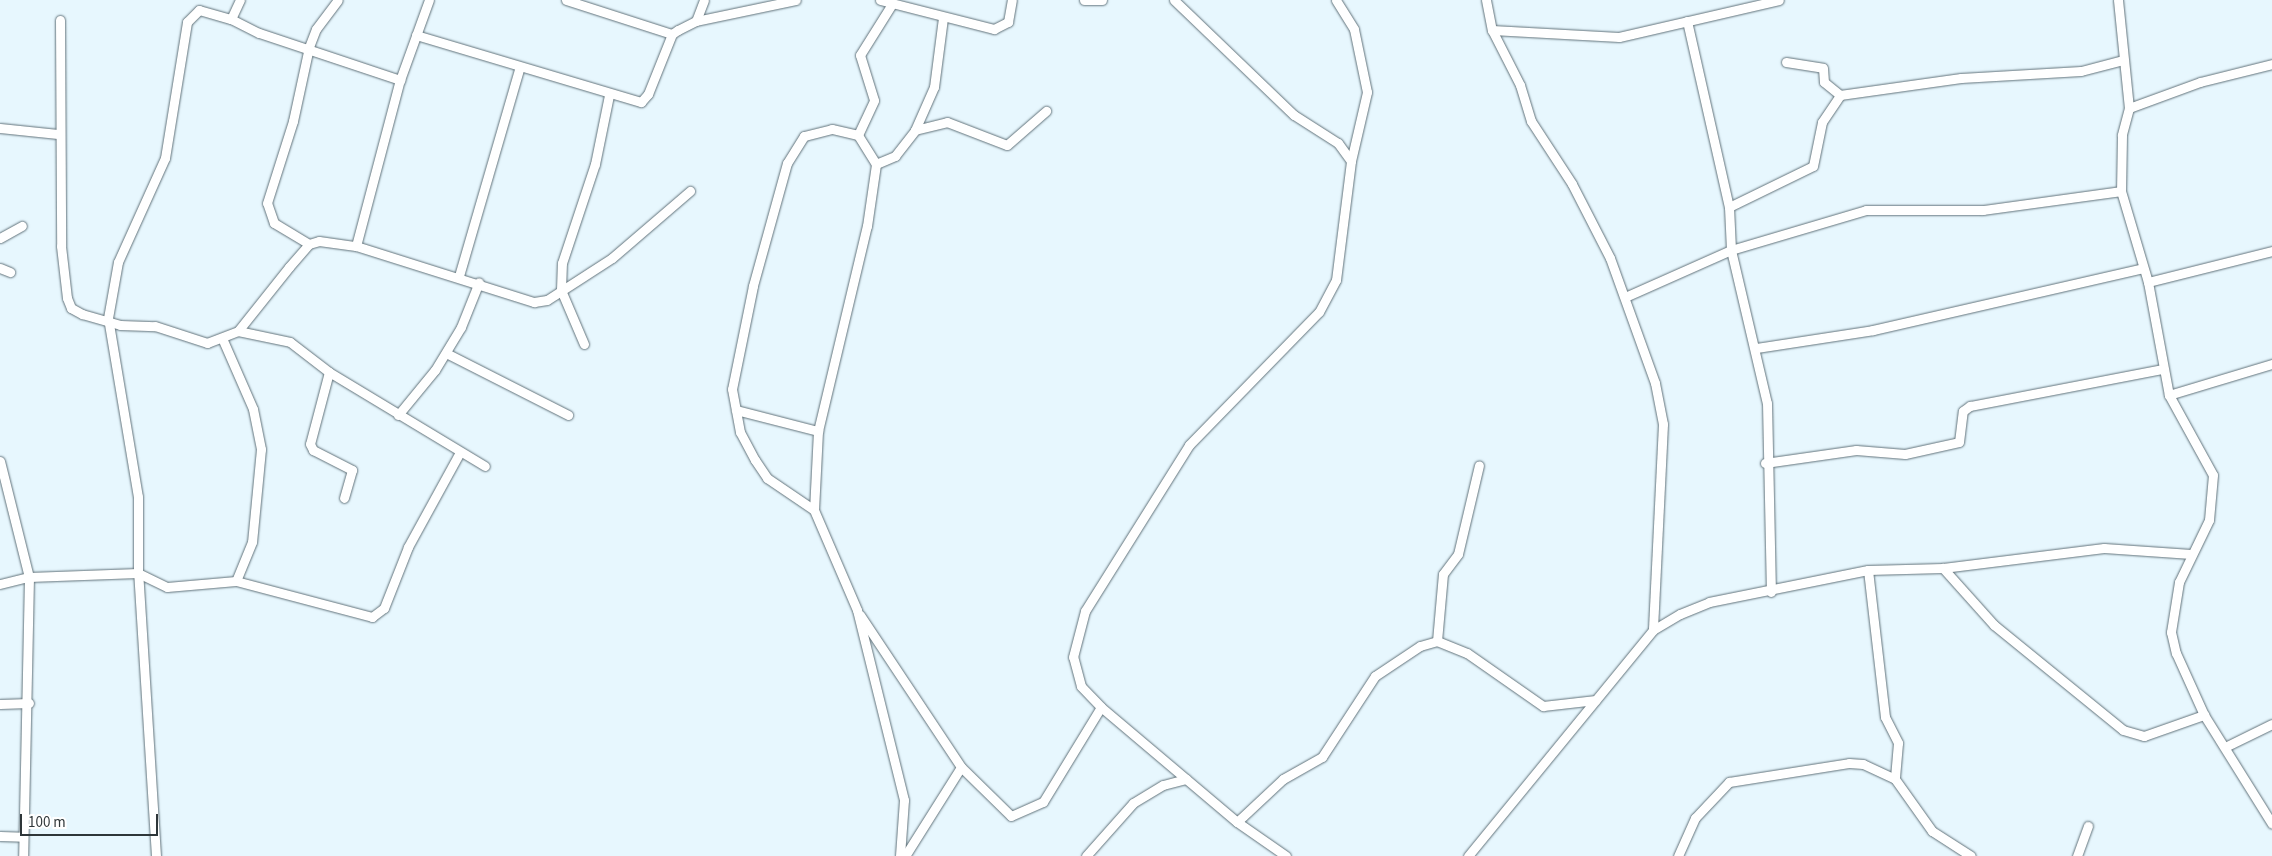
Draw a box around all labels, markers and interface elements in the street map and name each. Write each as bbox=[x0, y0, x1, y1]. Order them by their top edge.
scale bar bbox=[22, 804, 160, 836]
text: 100 m bbox=[28, 812, 66, 833]

